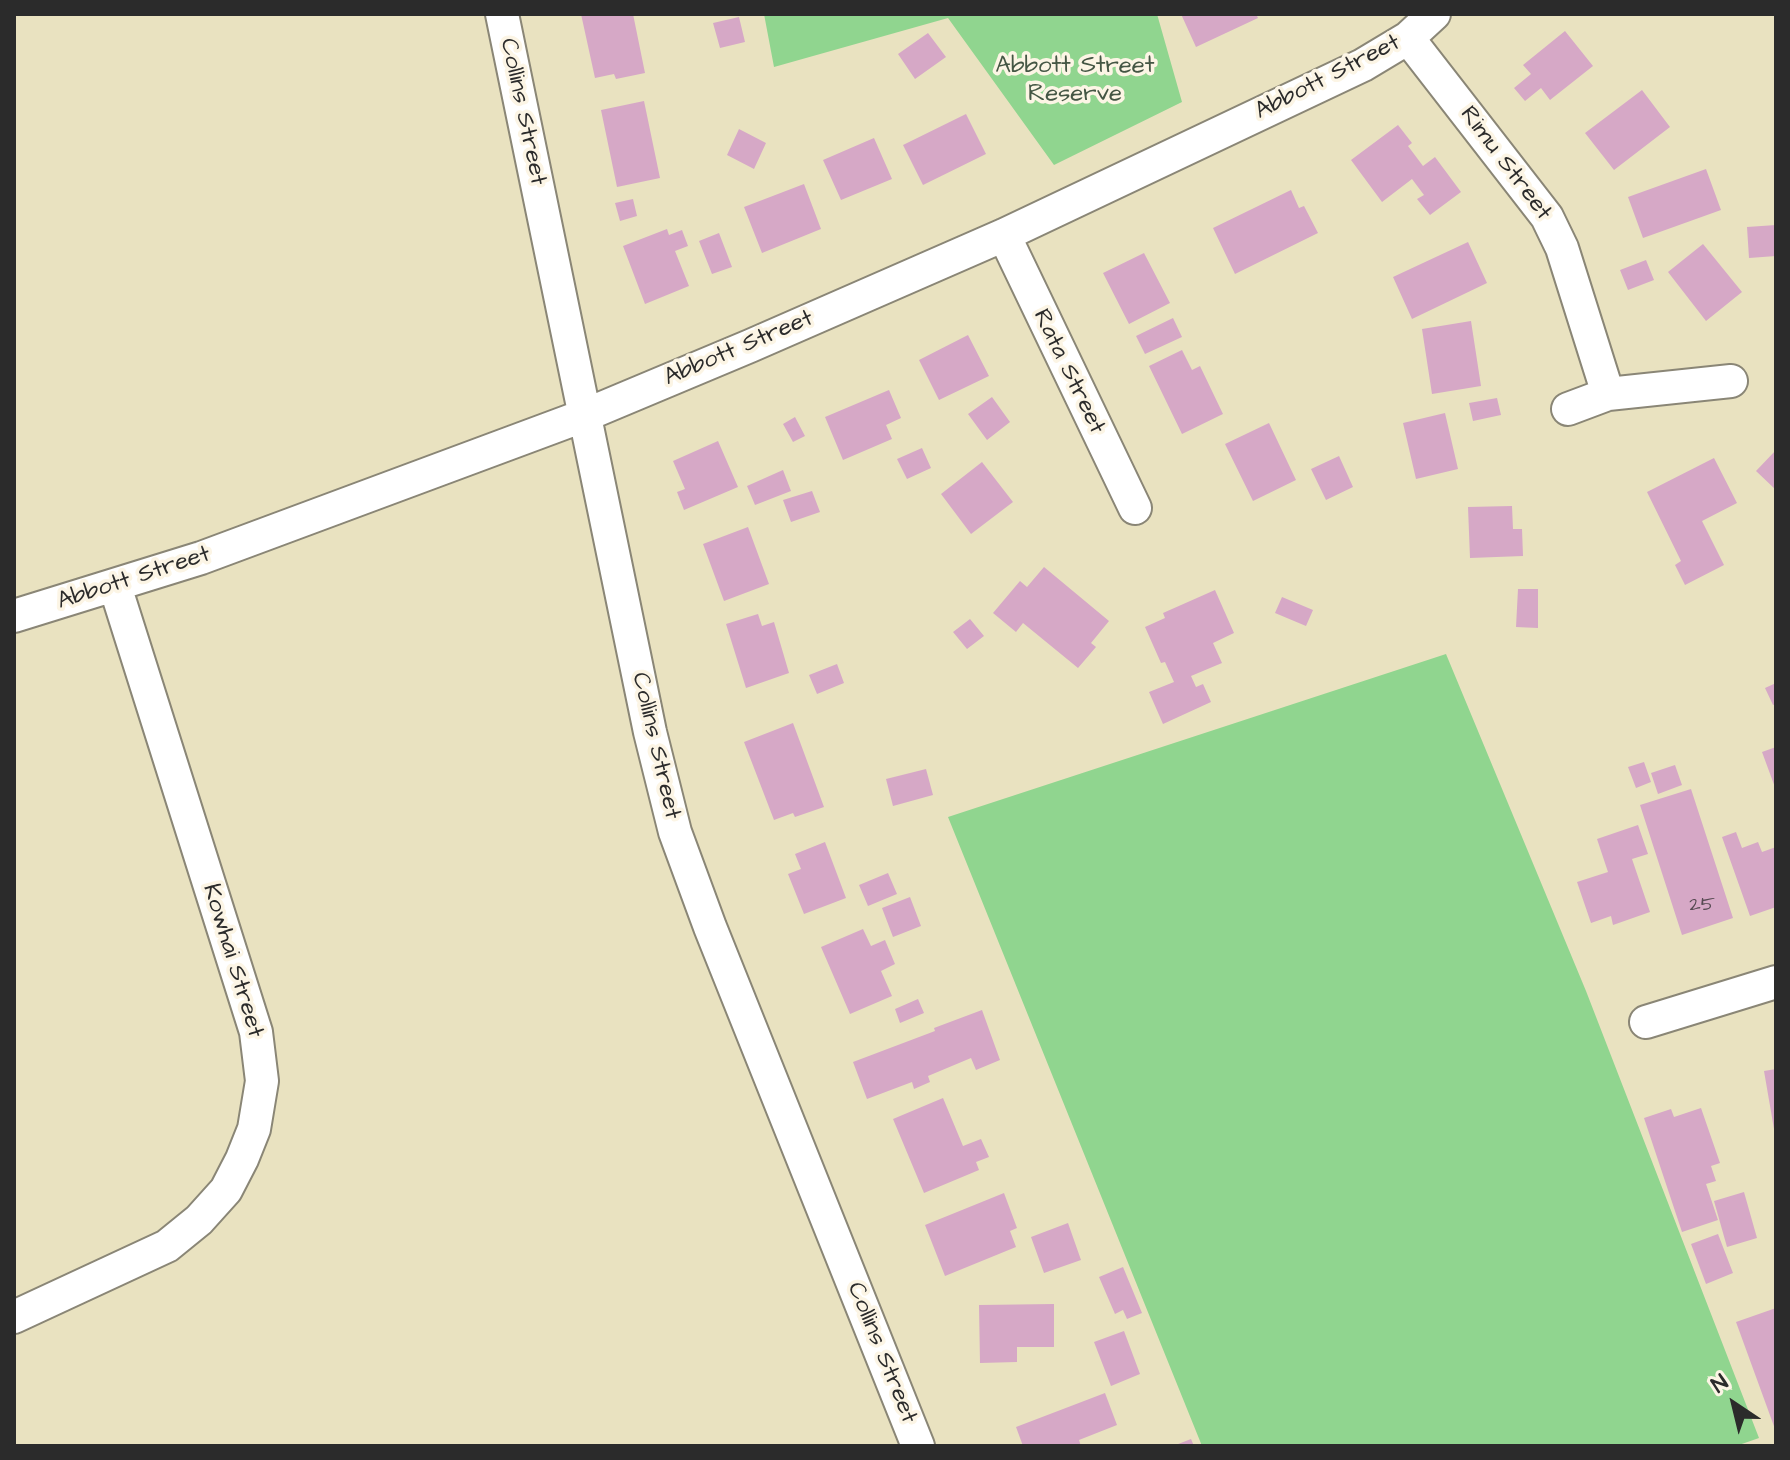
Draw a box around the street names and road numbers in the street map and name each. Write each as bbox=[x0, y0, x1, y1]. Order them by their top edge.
street label: Abbott Street bbox=[1251, 29, 1405, 127]
street label: Collins Street bbox=[492, 36, 552, 188]
street label: Rimu Street bbox=[1453, 101, 1557, 227]
street label: Abbott Street bbox=[660, 305, 818, 393]
street label: Rata Street bbox=[1025, 305, 1111, 439]
street label: Abbott Street bbox=[54, 541, 214, 617]
street label: Collins Street bbox=[624, 670, 686, 822]
street label: Kowhai Street bbox=[195, 881, 269, 1041]
street label: Collins Street bbox=[840, 1278, 922, 1428]

